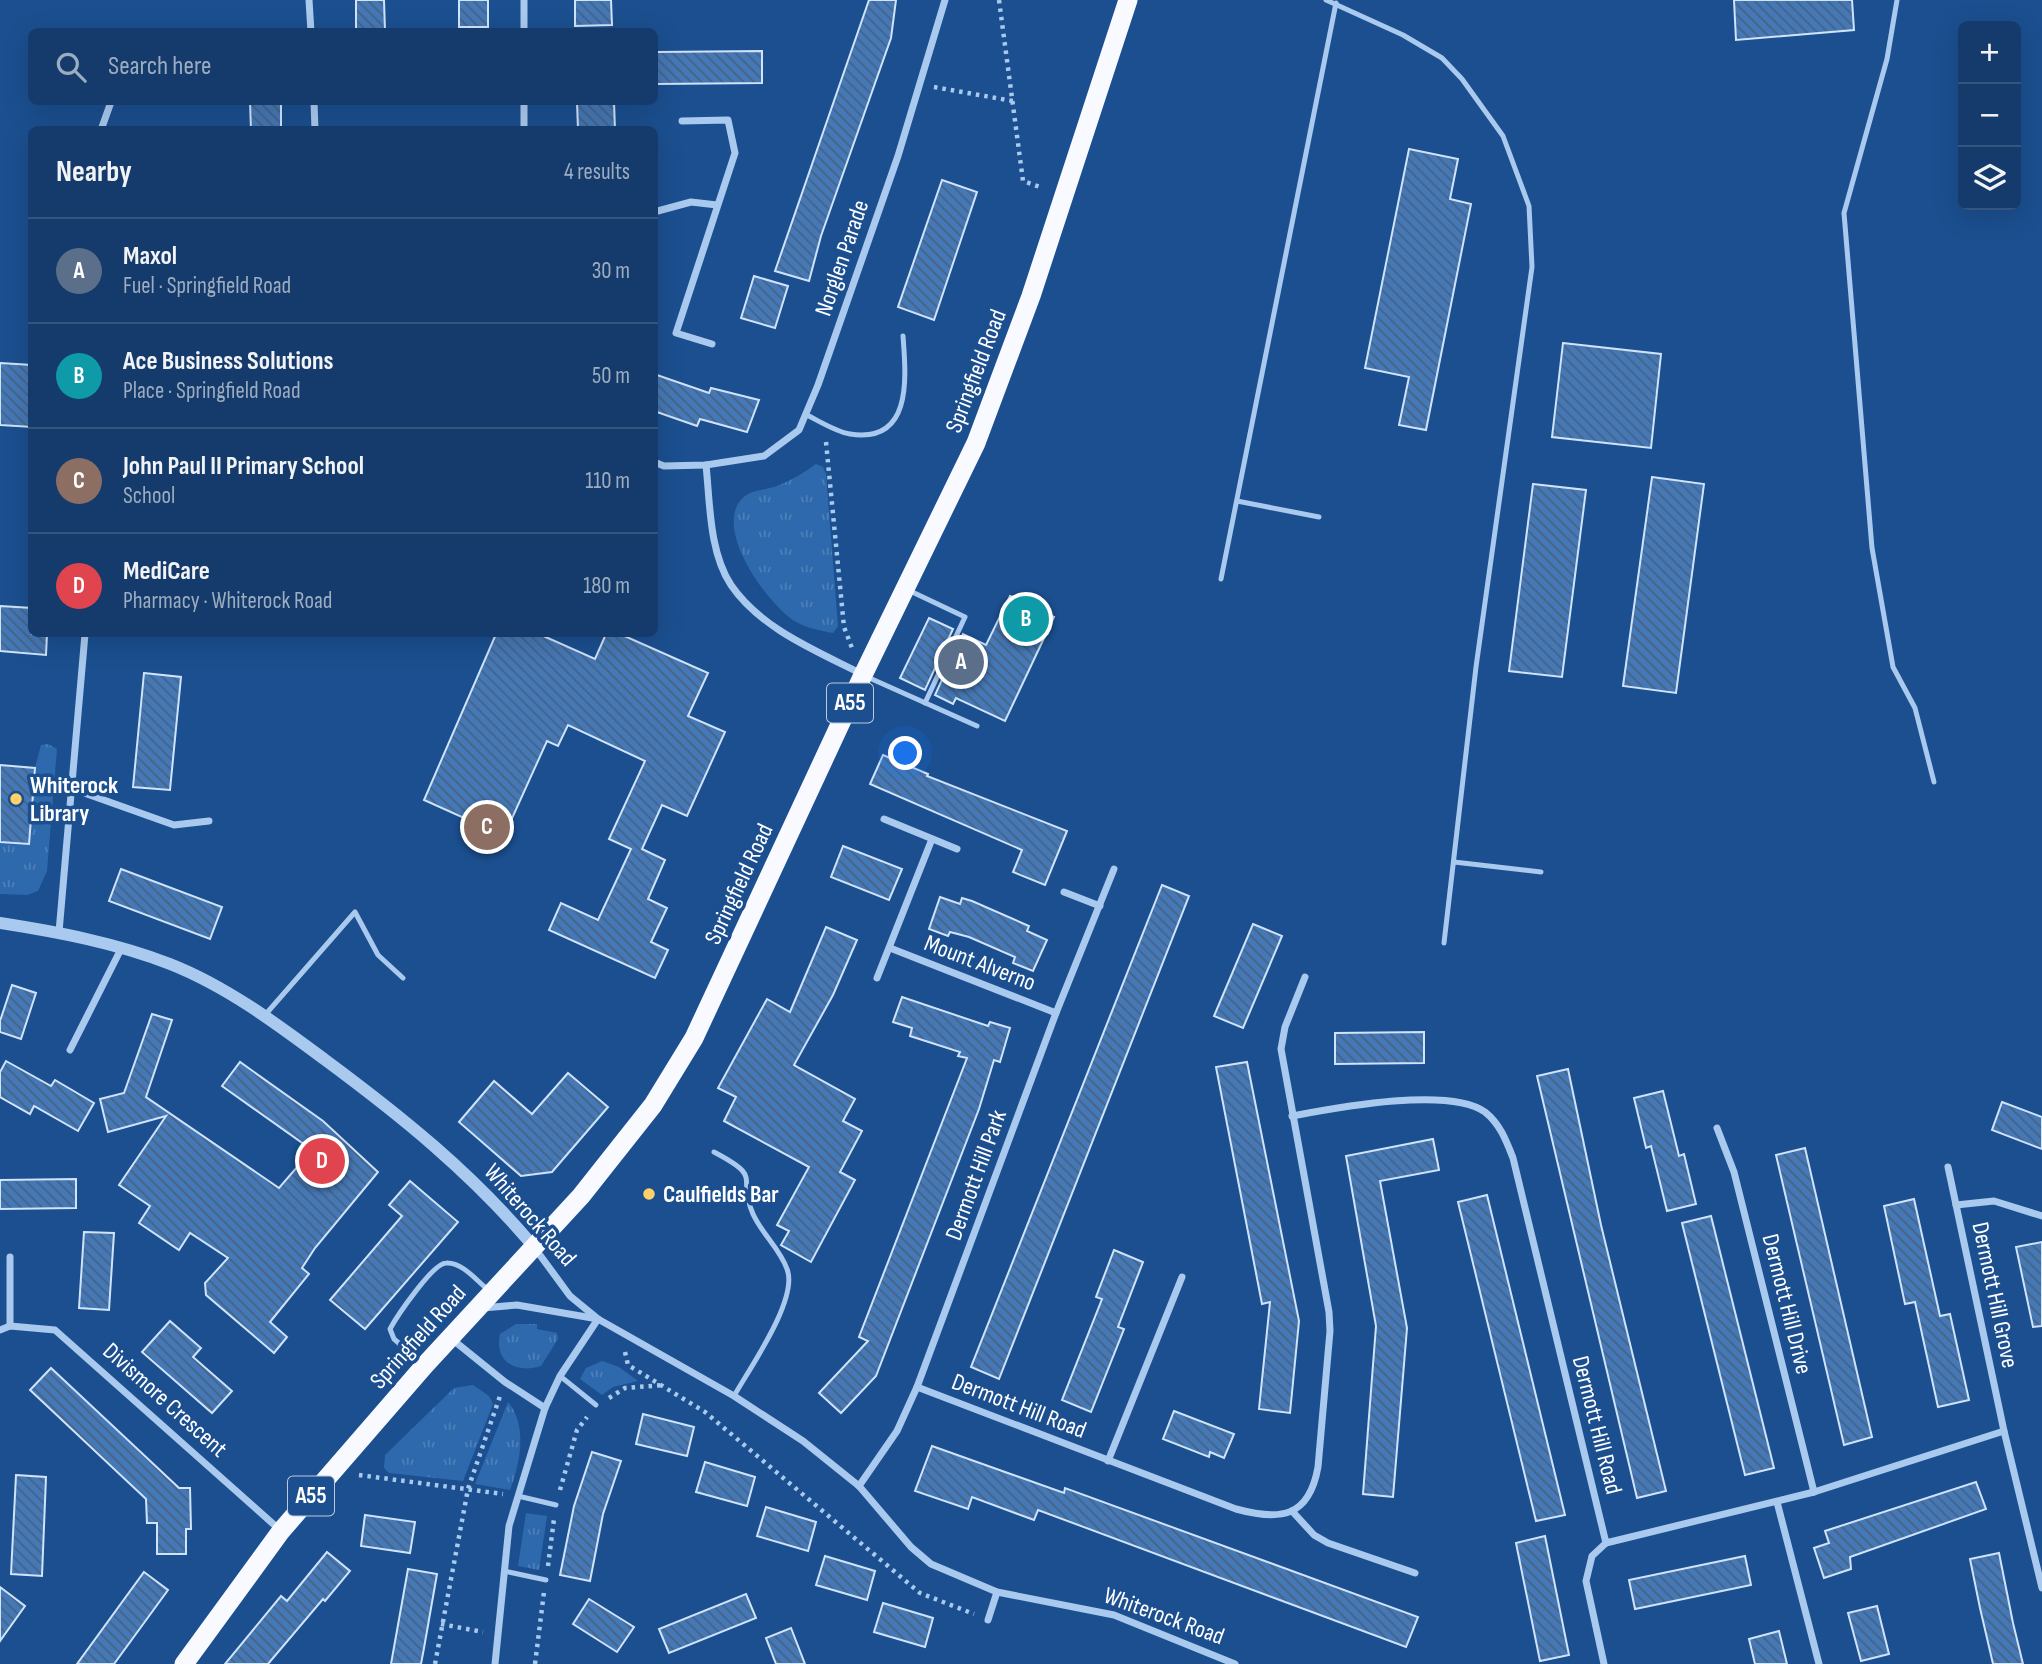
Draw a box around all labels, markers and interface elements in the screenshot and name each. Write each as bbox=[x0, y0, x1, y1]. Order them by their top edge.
map controls bbox=[1958, 21, 2021, 210]
button: + bbox=[1958, 21, 2021, 84]
search box bbox=[28, 28, 658, 105]
icon: search bbox=[52, 48, 90, 86]
text: Search here bbox=[108, 51, 211, 82]
button: − bbox=[1958, 84, 2021, 147]
button: layers bbox=[1958, 147, 2021, 210]
text: Nearby bbox=[56, 154, 132, 190]
text: 4 results bbox=[564, 158, 630, 186]
street label: Norglen Parade bbox=[809, 196, 875, 320]
text: Maxol bbox=[123, 241, 177, 272]
text: A bbox=[74, 257, 84, 285]
text: 30 m bbox=[592, 257, 630, 285]
text: Fuel · Springfield Road bbox=[123, 272, 291, 300]
street label: Springfield Road bbox=[939, 305, 1013, 437]
text: Ace Business Solutions bbox=[123, 346, 334, 377]
text: B bbox=[74, 362, 84, 390]
text: 50 m bbox=[592, 362, 630, 390]
text: Place · Springfield Road bbox=[123, 377, 301, 405]
text: John Paul II Primary School bbox=[123, 451, 364, 482]
text: C bbox=[73, 467, 85, 495]
text: 110 m bbox=[585, 467, 630, 495]
text: School bbox=[123, 482, 175, 510]
text: MediCare bbox=[123, 556, 210, 587]
text: D bbox=[73, 572, 85, 600]
text: 180 m bbox=[583, 572, 630, 600]
text: Pharmacy · Whiterock Road bbox=[123, 587, 332, 615]
pin: B bbox=[1003, 593, 1049, 645]
pin: A bbox=[938, 636, 984, 688]
road number: A55 bbox=[827, 684, 873, 722]
your location bbox=[888, 736, 922, 770]
place label: Whiterock Library bbox=[30, 771, 118, 828]
marker: Whiterock Library bbox=[8, 791, 24, 807]
pin: C bbox=[464, 801, 510, 853]
street label: Springfield Road bbox=[698, 819, 780, 949]
street label: Mount Alverno bbox=[920, 929, 1040, 997]
street label: Dermott Hill Park bbox=[939, 1106, 1013, 1244]
pin: D bbox=[299, 1135, 345, 1187]
street label: Whiterock Road bbox=[478, 1158, 582, 1272]
place label: Caulfields Bar bbox=[663, 1180, 779, 1209]
marker: Caulfields Bar bbox=[641, 1186, 657, 1202]
street label: Dermott Hill Grove bbox=[1965, 1219, 2025, 1371]
street label: Dermott Hill Drive bbox=[1756, 1231, 1818, 1377]
street label: Springfield Road bbox=[364, 1279, 472, 1395]
street label: Divismore Crescent bbox=[97, 1337, 233, 1463]
street label: Dermott Hill Road bbox=[1566, 1353, 1628, 1497]
street label: Dermott Hill Road bbox=[948, 1367, 1090, 1445]
road number: A55 bbox=[288, 1476, 334, 1516]
street label: Whiterock Road bbox=[1100, 1581, 1228, 1651]

